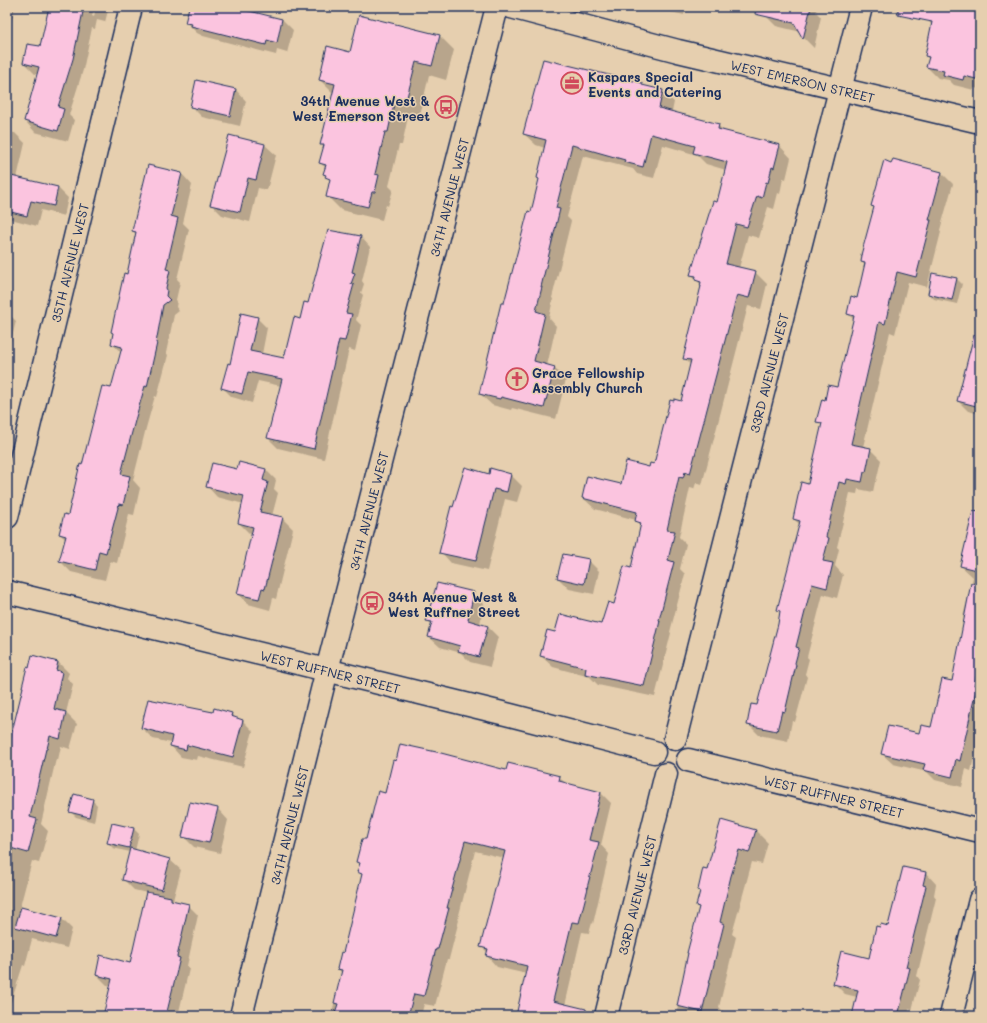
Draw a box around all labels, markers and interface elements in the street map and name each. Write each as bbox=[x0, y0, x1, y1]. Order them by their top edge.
street label: WEST EMERSON STREET bbox=[729, 55, 877, 106]
place label: Kaspars Special Events and Catering bbox=[588, 68, 722, 100]
office icon: Kaspars Special Events and Catering bbox=[559, 70, 585, 96]
place label: 34th Avenue West & West Emerson Street bbox=[292, 92, 430, 124]
bus stop icon: 34th Avenue West & West Emerson Street bbox=[433, 94, 459, 120]
street label: 34TH AVENUE WEST bbox=[425, 136, 472, 258]
street label: 35TH AVENUE WEST bbox=[46, 201, 92, 324]
street label: 33RD AVENUE WEST bbox=[745, 311, 791, 434]
place label: Grace Fellowship Assembly Church bbox=[532, 364, 645, 397]
church icon: Grace Fellowship Assembly Church bbox=[504, 366, 530, 392]
street label: 34TH AVENUE WEST bbox=[344, 449, 391, 572]
place label: 34th Avenue West & West Ruffner Street bbox=[388, 588, 520, 620]
bus stop icon: 34th Avenue West & West Ruffner Street bbox=[359, 590, 385, 616]
street label: WEST RUFFNER STREET bbox=[259, 646, 402, 696]
street label: 34TH AVENUE WEST bbox=[266, 763, 312, 886]
street label: WEST RUFFNER STREET bbox=[762, 770, 906, 821]
street label: 33RD AVENUE WEST bbox=[613, 833, 659, 956]

